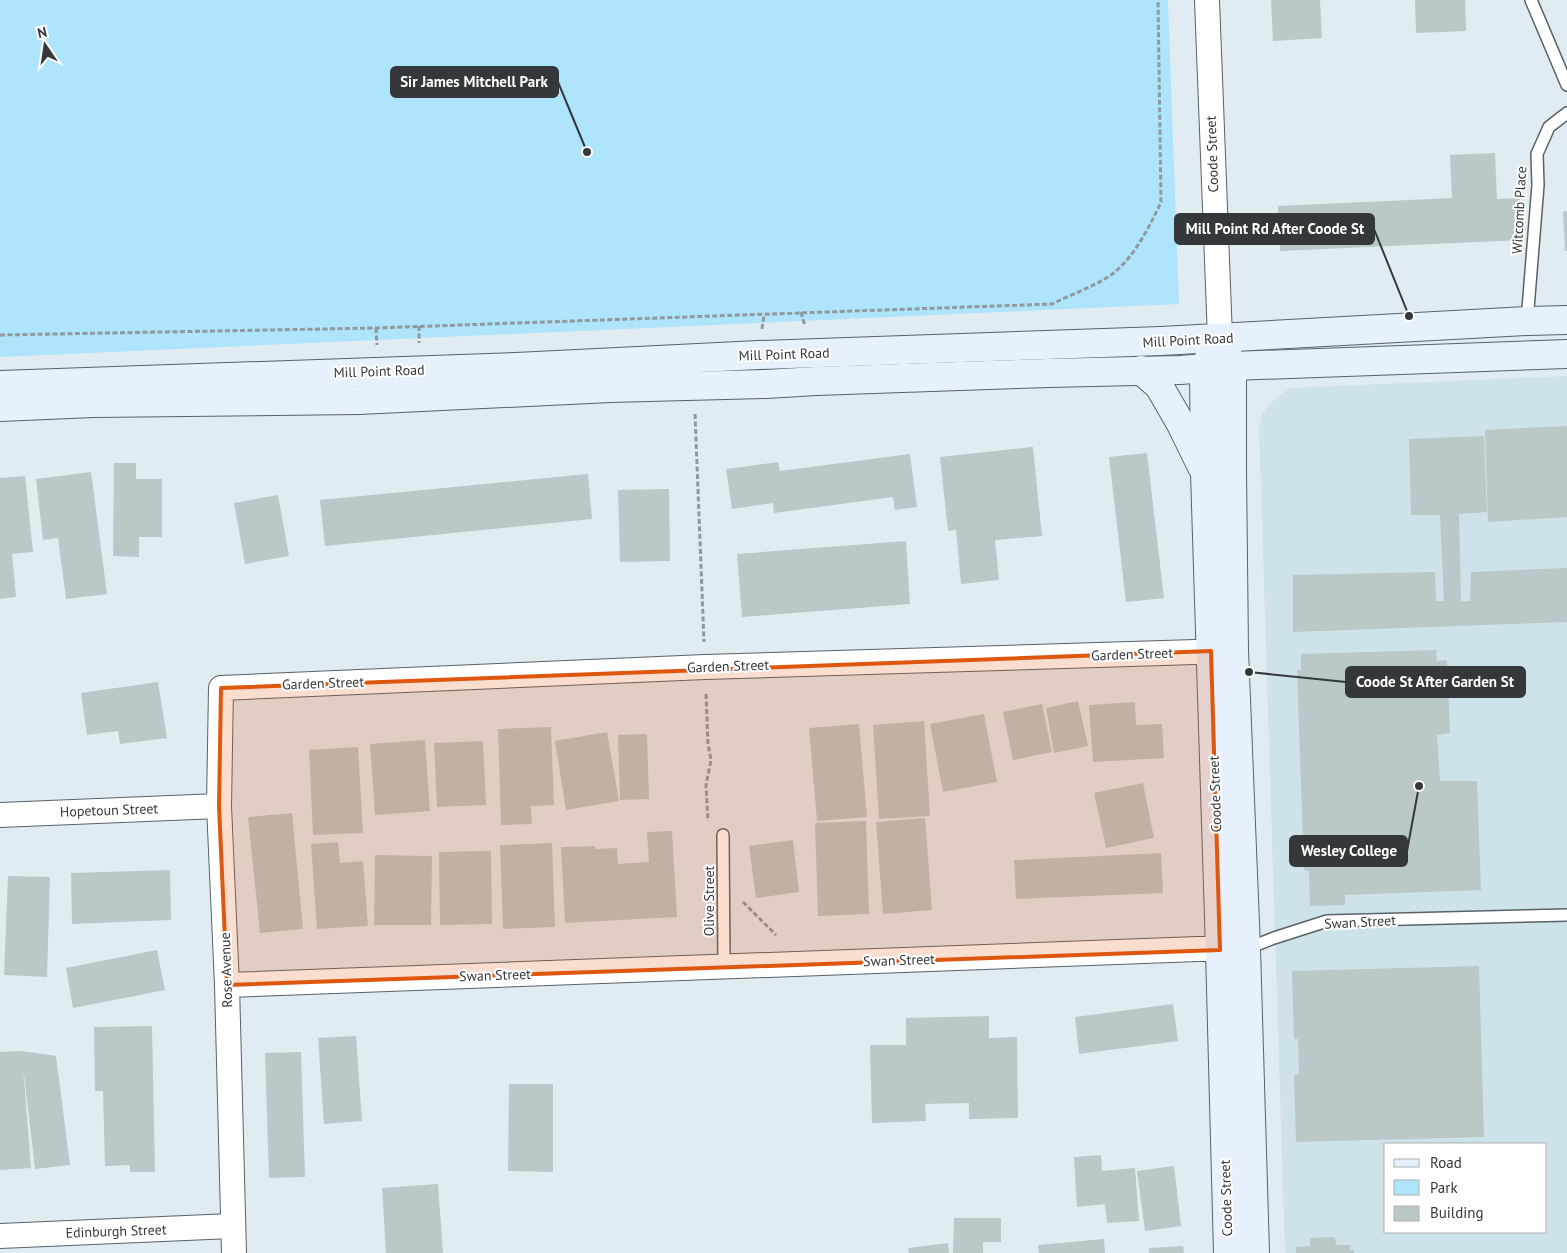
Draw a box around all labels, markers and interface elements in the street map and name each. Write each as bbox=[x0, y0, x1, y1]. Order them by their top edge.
north arrow bbox=[20, 20, 70, 70]
text: N bbox=[36, 23, 49, 42]
callout: Sir James Mitchell Park bbox=[391, 67, 558, 97]
text: Sir James Mitchell Park bbox=[400, 72, 548, 91]
street label: Coode Street bbox=[1202, 115, 1222, 193]
street label: Witcomb Place bbox=[1508, 166, 1530, 254]
callout: Mill Point Rd After Coode St bbox=[1175, 214, 1374, 244]
text: Mill Point Rd After Coode St bbox=[1186, 219, 1365, 238]
street label: Mill Point Road bbox=[1142, 329, 1234, 351]
street label: Mill Point Road bbox=[738, 343, 830, 365]
street label: Mill Point Road bbox=[333, 360, 425, 382]
street label: Garden Street bbox=[1091, 644, 1174, 664]
street label: Garden Street bbox=[687, 656, 770, 676]
callout: Coode St After Garden St bbox=[1346, 667, 1525, 697]
text: Coode St After Garden St bbox=[1356, 672, 1515, 691]
street label: Garden Street bbox=[282, 673, 365, 693]
street label: Coode Street bbox=[1205, 755, 1225, 833]
street label: Hopetoun Street bbox=[60, 799, 159, 821]
callout: Wesley College bbox=[1290, 836, 1407, 866]
text: Wesley College bbox=[1301, 841, 1397, 860]
street label: Olive Street bbox=[700, 865, 718, 936]
street label: Swan Street bbox=[1324, 911, 1397, 933]
street label: Rose Avenue bbox=[216, 932, 236, 1008]
street label: Swan Street bbox=[863, 950, 935, 970]
street label: Swan Street bbox=[459, 965, 531, 985]
legend bbox=[1384, 1143, 1547, 1233]
text: Road bbox=[1430, 1153, 1462, 1172]
street label: Coode Street bbox=[1216, 1159, 1236, 1237]
text: Park bbox=[1430, 1178, 1458, 1197]
text: Building bbox=[1430, 1203, 1484, 1222]
street label: Edinburgh Street bbox=[65, 1220, 167, 1242]

